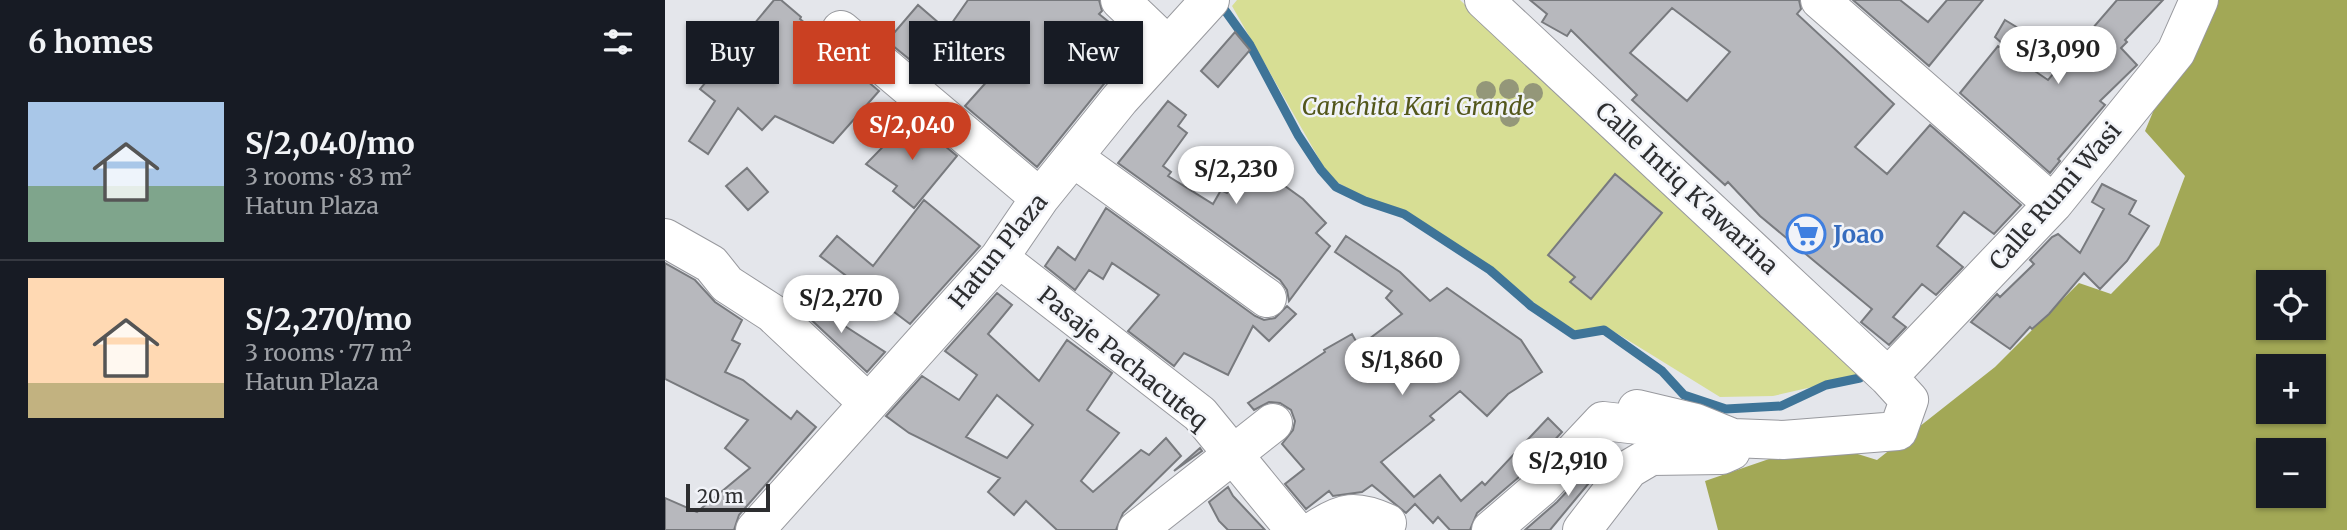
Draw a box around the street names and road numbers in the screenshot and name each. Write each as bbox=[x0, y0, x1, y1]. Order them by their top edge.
street label: Calle Intiq K'awarina bbox=[1589, 95, 1785, 281]
street label: Calle Rumi Wasi bbox=[1982, 116, 2128, 276]
street label: Hatun Plaza bbox=[942, 187, 1054, 315]
street label: Pasaje Pachacuteq bbox=[1032, 280, 1215, 437]

